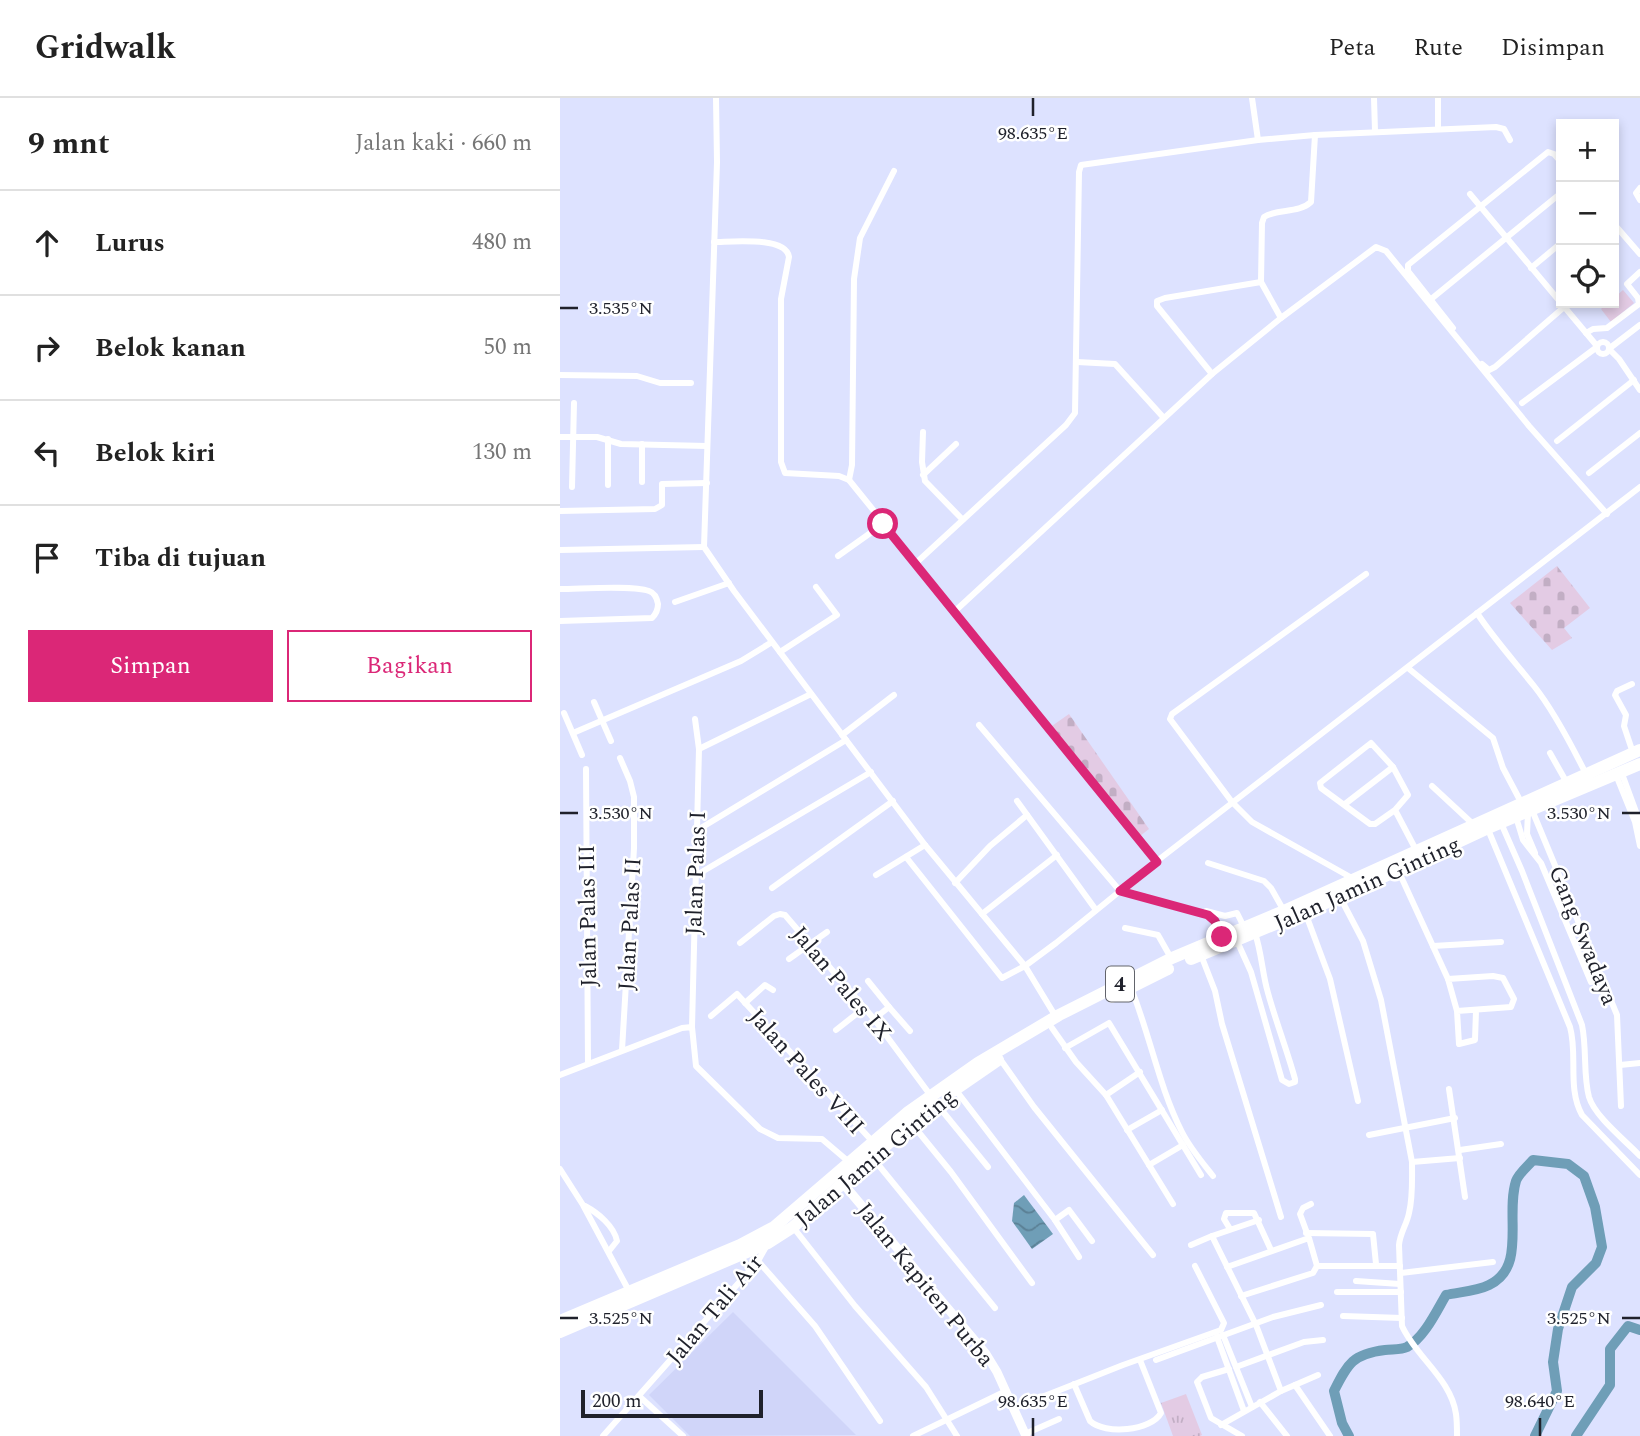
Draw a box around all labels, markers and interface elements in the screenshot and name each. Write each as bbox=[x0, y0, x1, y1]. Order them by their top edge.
text: Gridwalk bbox=[35, 23, 176, 73]
text: Peta bbox=[1329, 30, 1375, 66]
text: Rute bbox=[1413, 30, 1463, 66]
text: Disimpan bbox=[1501, 30, 1605, 66]
map controls bbox=[1556, 119, 1619, 308]
button: + bbox=[1556, 119, 1619, 182]
text: 98.635°E bbox=[998, 120, 1068, 147]
text: 9 mnt bbox=[28, 121, 109, 167]
text: Jalan kaki · 660 m bbox=[355, 126, 532, 161]
button: − bbox=[1556, 182, 1619, 245]
text: Lurus bbox=[95, 223, 165, 263]
icon: ahead bbox=[28, 224, 66, 262]
text: 480 m bbox=[472, 225, 532, 260]
button: locate bbox=[1556, 245, 1619, 308]
text: 3.535°N bbox=[589, 295, 653, 322]
text: Belok kanan bbox=[95, 328, 246, 368]
icon: right bbox=[28, 329, 66, 367]
text: 50 m bbox=[483, 330, 532, 365]
text: Belok kiri bbox=[95, 433, 215, 473]
icon: left bbox=[28, 434, 66, 472]
text: 130 m bbox=[472, 435, 532, 470]
route start bbox=[867, 508, 898, 539]
text: Tiba di tujuan bbox=[95, 538, 266, 578]
icon: arrive bbox=[28, 539, 66, 577]
button: Simpan bbox=[28, 630, 273, 702]
button: Bagikan bbox=[287, 630, 532, 702]
text: 3.530°N bbox=[589, 800, 653, 827]
text: 3.530°N bbox=[1547, 800, 1611, 827]
street label: Jalan Palas I bbox=[677, 810, 716, 936]
street label: Jalan Jamin Ginting bbox=[1268, 827, 1467, 941]
street label: Jalan Palas III bbox=[570, 844, 607, 988]
street label: Jalan Palas II bbox=[610, 856, 651, 992]
street label: Gang Swadaya bbox=[1539, 860, 1627, 1011]
street label: Jalan Pales IX bbox=[782, 919, 900, 1049]
route end bbox=[1206, 921, 1237, 952]
road number: 4 bbox=[1106, 966, 1134, 1001]
street label: Jalan Pales VIII bbox=[740, 1001, 872, 1143]
street label: Jalan Jamin Ginting bbox=[788, 1080, 964, 1236]
street label: Jalan Kapiten Purba bbox=[847, 1195, 1002, 1375]
street label: Jalan Tali Air bbox=[658, 1247, 772, 1373]
text: 3.525°N bbox=[589, 1305, 653, 1332]
text: 3.525°N bbox=[1547, 1305, 1611, 1332]
scale bar bbox=[581, 1387, 763, 1419]
text: 200 m bbox=[592, 1387, 642, 1416]
text: 98.635°E bbox=[998, 1388, 1068, 1415]
text: 98.640°E bbox=[1505, 1388, 1575, 1415]

